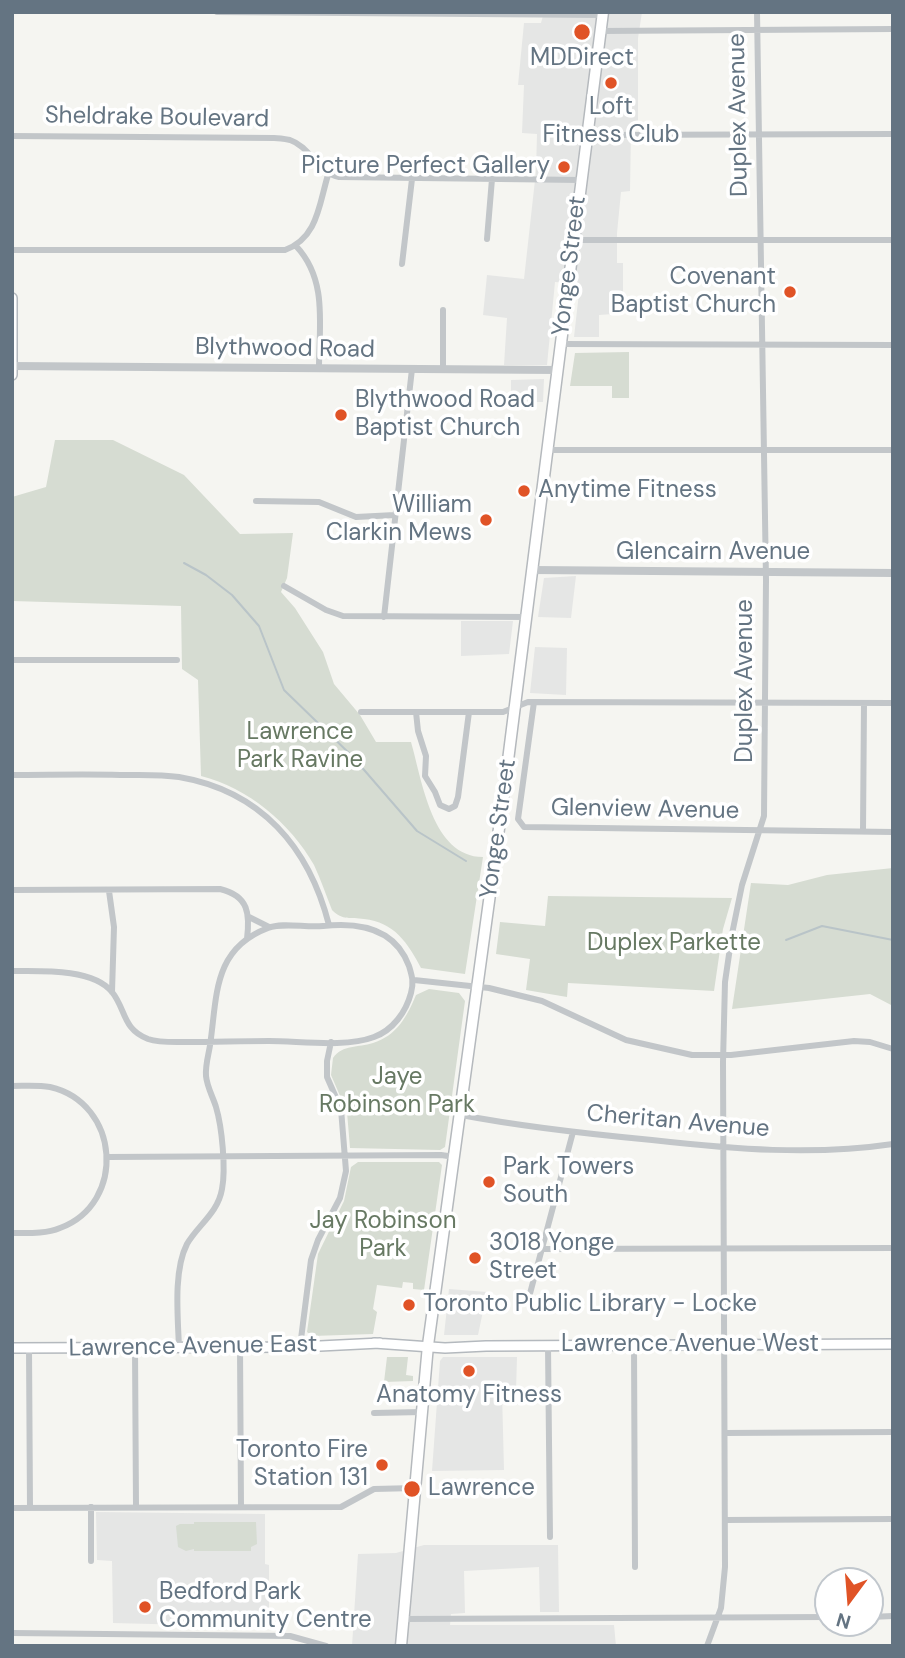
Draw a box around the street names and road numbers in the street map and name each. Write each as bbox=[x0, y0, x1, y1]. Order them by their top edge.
street label: Duplex Avenue bbox=[723, 33, 755, 197]
street label: Sheldrake Boulevard bbox=[45, 102, 269, 134]
street label: Yonge Street bbox=[547, 194, 593, 338]
street label: Blythwood Road bbox=[195, 333, 375, 365]
street label: Glencairn Avenue bbox=[616, 539, 810, 567]
street label: Duplex Avenue bbox=[732, 599, 760, 763]
street label: Yonge Street bbox=[475, 757, 523, 901]
street label: Glenview Avenue bbox=[551, 794, 739, 826]
street label: Cheritan Avenue bbox=[585, 1100, 771, 1144]
street label: Lawrence Avenue East bbox=[68, 1330, 318, 1364]
street label: Lawrence Avenue West bbox=[561, 1331, 819, 1359]

